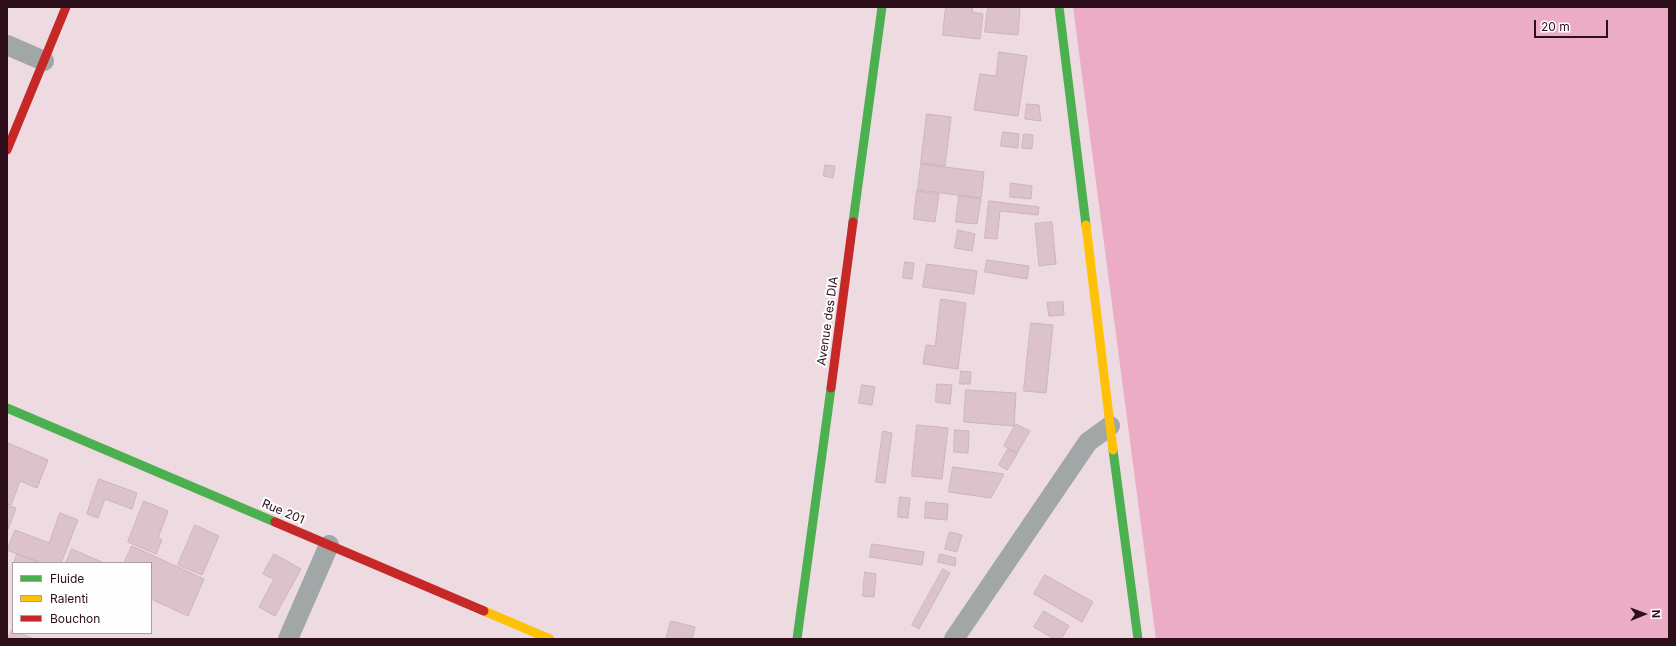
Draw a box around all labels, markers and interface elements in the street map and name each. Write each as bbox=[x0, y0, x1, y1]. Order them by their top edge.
scale bar bbox=[1536, 12, 1610, 38]
text: 20 m bbox=[1541, 19, 1570, 34]
street label: Avenue des DIA bbox=[815, 276, 841, 366]
street label: Rue 201 bbox=[259, 497, 307, 527]
legend bbox=[12, 562, 152, 634]
text: Fluide bbox=[50, 571, 84, 586]
text: Ralenti bbox=[50, 591, 88, 606]
north arrow bbox=[1624, 594, 1664, 634]
text: N bbox=[1649, 609, 1663, 618]
text: Bouchon bbox=[50, 611, 100, 626]

